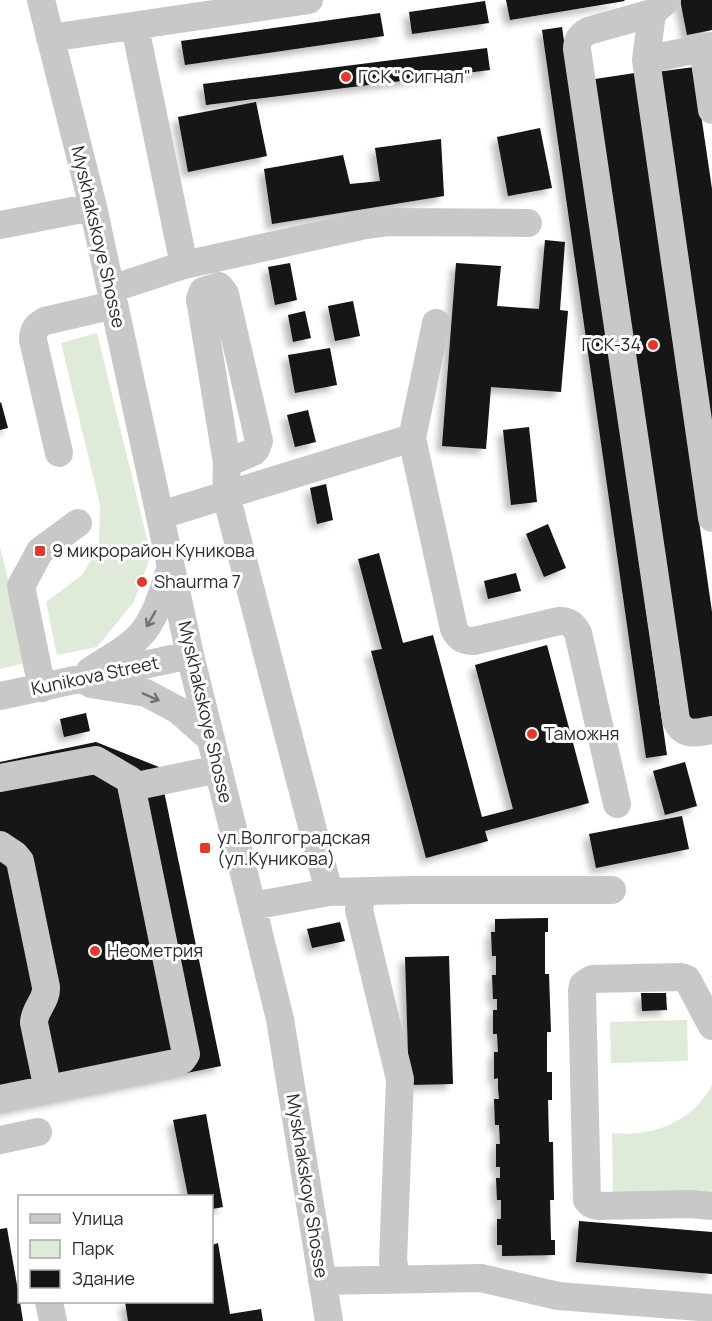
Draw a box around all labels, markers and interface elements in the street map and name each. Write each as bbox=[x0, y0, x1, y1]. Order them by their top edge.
place label: ГСК "Сигнал" bbox=[358, 64, 471, 88]
marker: ГСК "Сигнал" bbox=[339, 70, 353, 84]
street label: Myskhakskoye Shosse bbox=[66, 143, 132, 330]
place label: ГСК-34 bbox=[581, 332, 641, 356]
marker: ГСК-34 bbox=[646, 338, 660, 352]
place label: 9 микрорайон Куникова bbox=[52, 538, 255, 562]
marker: 9 микрорайон Куникова bbox=[33, 544, 47, 558]
place label: Shaurma 7 bbox=[154, 569, 241, 593]
marker: Shaurma 7 bbox=[135, 575, 149, 589]
one-way arrow bbox=[145, 610, 157, 627]
street label: Myskhakskoye Shosse bbox=[173, 618, 239, 805]
street label: Kunikova Street bbox=[29, 650, 161, 700]
one-way arrow bbox=[142, 691, 160, 703]
place label: Таможня bbox=[544, 721, 620, 745]
marker: Таможня bbox=[525, 727, 539, 741]
place label: ул.Волгоградская (ул.Куникова) bbox=[217, 825, 371, 870]
marker: ул.Волгоградская (ул.Куникова) bbox=[198, 841, 212, 855]
place label: Неометрия bbox=[107, 938, 203, 962]
marker: Неометрия bbox=[88, 944, 102, 958]
street label: Myskhakskoye Shosse bbox=[282, 1092, 334, 1280]
legend bbox=[18, 1195, 213, 1303]
text: Улица bbox=[72, 1206, 124, 1230]
text: Парк bbox=[72, 1236, 115, 1260]
text: Здание bbox=[72, 1266, 135, 1290]

